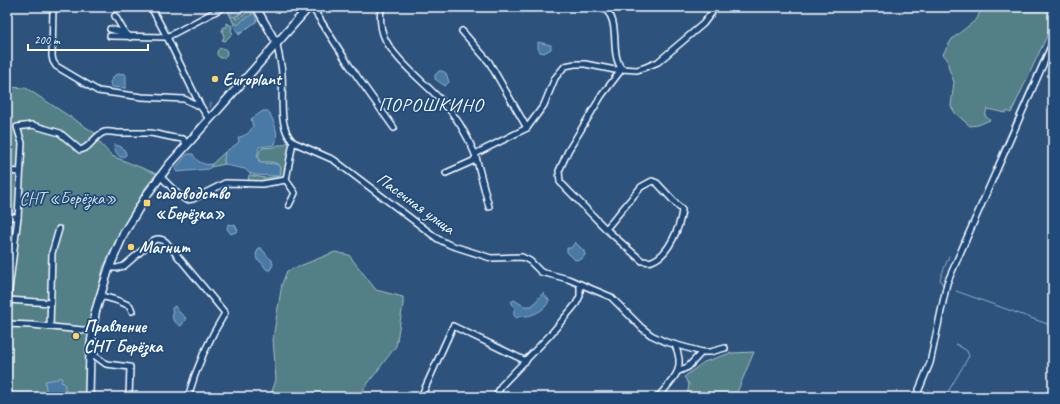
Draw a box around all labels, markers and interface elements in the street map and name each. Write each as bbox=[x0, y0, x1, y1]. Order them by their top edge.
scale bar bbox=[28, 26, 148, 52]
text: 200 m bbox=[34, 32, 61, 48]
place label: Europlant bbox=[223, 69, 283, 90]
marker: Europlant bbox=[210, 74, 220, 84]
district label: ПОРОШКИНО bbox=[378, 93, 485, 117]
street label: Пасечная улица bbox=[373, 168, 460, 240]
place label: садоводство «Берёзка» bbox=[155, 183, 231, 225]
park label: СНТ «Берёзка» bbox=[19, 188, 117, 210]
marker: садоводство «Берёзка» bbox=[142, 198, 152, 208]
place label: Магнит bbox=[139, 237, 191, 258]
marker: Магнит bbox=[126, 242, 136, 252]
place label: Правление СНТ Берёзка bbox=[84, 316, 164, 358]
marker: Правление СНТ Берёзка bbox=[71, 331, 81, 341]

